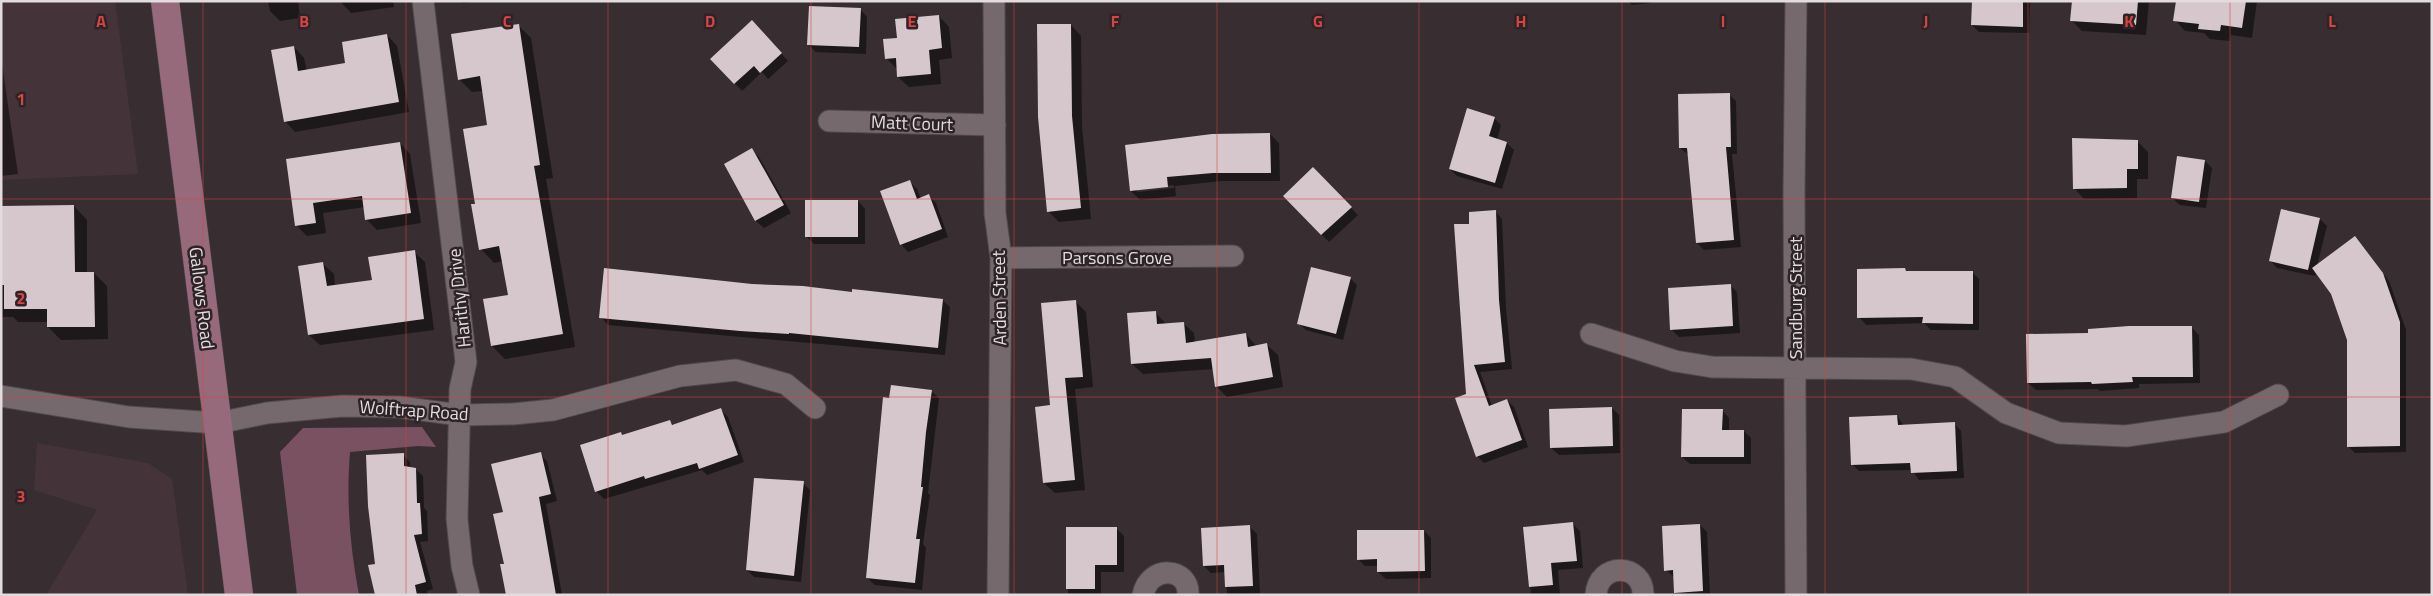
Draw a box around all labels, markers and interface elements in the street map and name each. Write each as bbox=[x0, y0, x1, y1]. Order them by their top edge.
text: A bbox=[96, 9, 106, 33]
text: B bbox=[299, 9, 309, 33]
text: C bbox=[503, 9, 512, 33]
text: D bbox=[705, 9, 715, 33]
text: E bbox=[908, 9, 917, 33]
text: F bbox=[1111, 9, 1120, 33]
text: G bbox=[1313, 9, 1323, 33]
text: H bbox=[1516, 9, 1526, 33]
text: I bbox=[1721, 9, 1725, 33]
text: J bbox=[1924, 9, 1928, 33]
text: K bbox=[2124, 9, 2134, 33]
text: L bbox=[2328, 9, 2336, 33]
text: 1 bbox=[17, 87, 25, 111]
street label: Matt Court bbox=[871, 108, 954, 138]
street label: Sandburg Street bbox=[1782, 236, 1809, 359]
street label: Parsons Grove bbox=[1062, 244, 1172, 271]
street label: Gallows Road bbox=[182, 245, 222, 351]
street label: Harithy Drive bbox=[440, 247, 478, 349]
street label: Arden Street bbox=[985, 249, 1013, 346]
text: 2 bbox=[17, 286, 25, 310]
street label: Wolftrap Road bbox=[359, 393, 469, 427]
text: 3 bbox=[17, 484, 25, 508]

